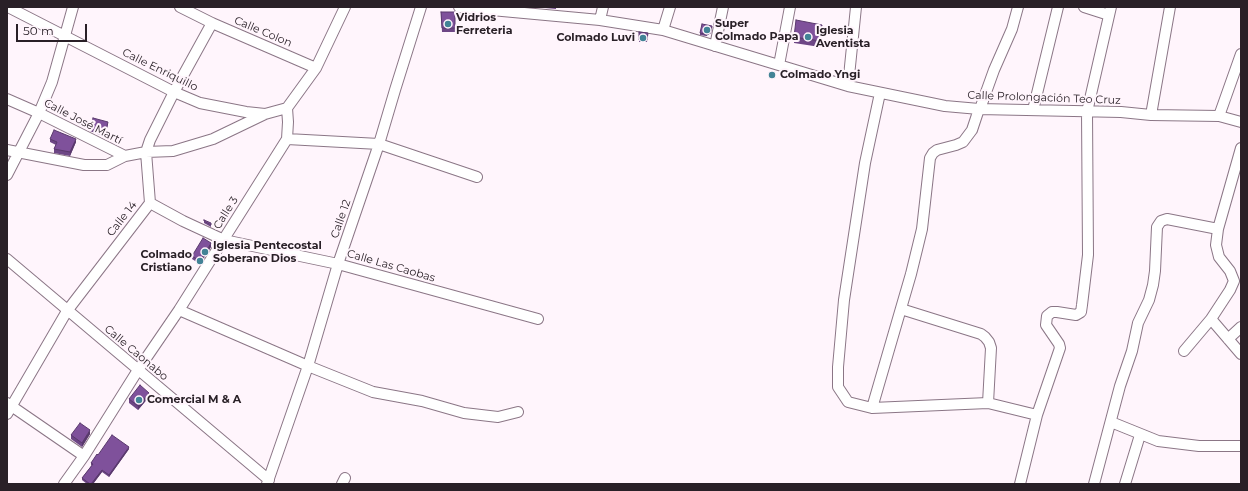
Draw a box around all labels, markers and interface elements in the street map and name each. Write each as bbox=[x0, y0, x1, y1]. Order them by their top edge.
place label: Vidrios Ferreteria bbox=[456, 11, 512, 37]
street label: Calle Colon bbox=[232, 14, 294, 50]
scale bar bbox=[18, 16, 89, 42]
place label: Super Colmado Papa bbox=[715, 17, 799, 43]
marker: Vidrios Ferreteria bbox=[443, 19, 453, 29]
text: 50 m bbox=[23, 23, 54, 38]
place label: Iglesia Aventista bbox=[816, 24, 870, 50]
marker: Super Colmado Papa bbox=[702, 25, 712, 35]
place label: Colmado Luvi bbox=[556, 31, 635, 45]
marker: Iglesia Aventista bbox=[803, 32, 813, 42]
marker: Colmado Luvi bbox=[638, 33, 648, 43]
street label: Calle Enriquillo bbox=[120, 46, 200, 94]
place label: Colmado Yngi bbox=[780, 68, 860, 82]
marker: Colmado Yngi bbox=[767, 70, 777, 80]
street label: Calle Prolongación Teo Cruz bbox=[967, 89, 1121, 107]
street label: Calle José Martí bbox=[42, 97, 124, 147]
street label: Calle 3 bbox=[211, 194, 241, 232]
street label: Calle 12 bbox=[328, 198, 354, 240]
street label: Calle 14 bbox=[104, 199, 140, 239]
place label: Iglesia Pentecostal Soberano Dios bbox=[213, 239, 322, 265]
marker: Iglesia Pentecostal Soberano Dios bbox=[200, 247, 210, 257]
street label: Calle Las Caobas bbox=[345, 247, 437, 285]
place label: Colmado Cristiano bbox=[140, 248, 192, 274]
marker: Colmado Cristiano bbox=[195, 256, 205, 266]
street label: Calle Caonabo bbox=[101, 323, 171, 383]
place label: Comercial M & A bbox=[147, 393, 241, 407]
marker: Comercial M & A bbox=[134, 395, 144, 405]

